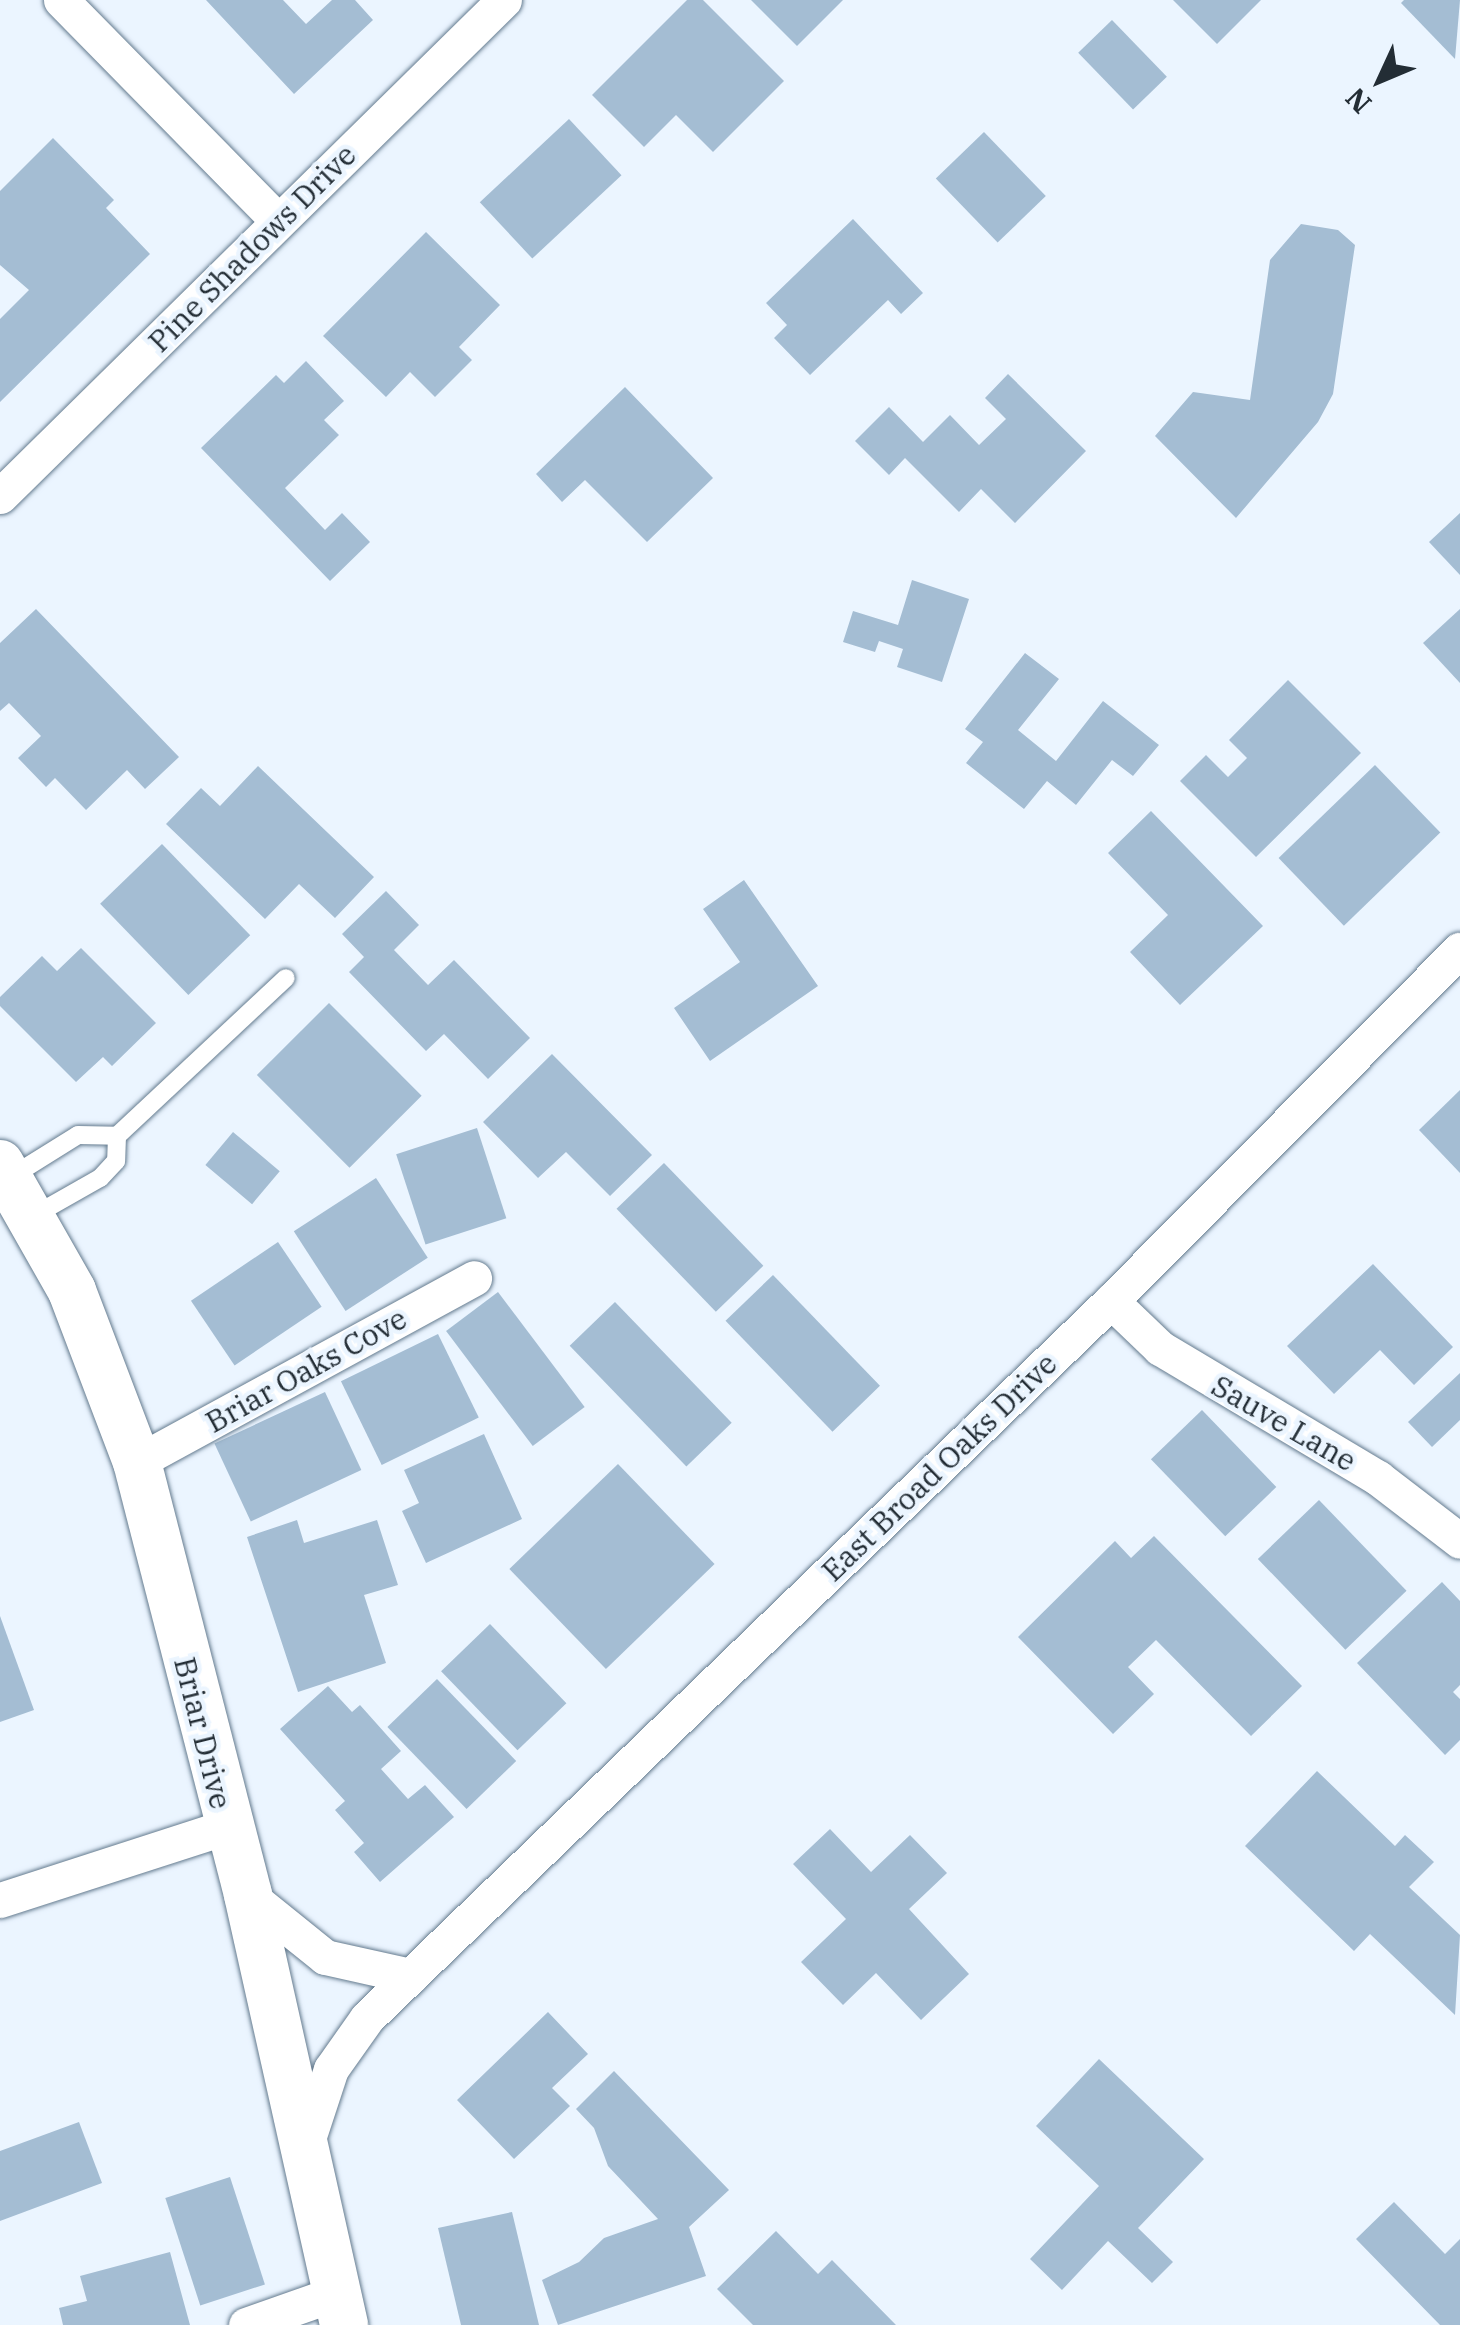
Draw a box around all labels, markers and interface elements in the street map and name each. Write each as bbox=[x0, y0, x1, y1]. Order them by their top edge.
north arrow bbox=[1330, 30, 1430, 130]
text: N bbox=[1337, 80, 1379, 122]
street label: Pine Shadows Drive bbox=[141, 137, 363, 359]
street label: Briar Oaks Cove bbox=[199, 1300, 413, 1440]
street label: East Broad Oaks Drive bbox=[814, 1346, 1064, 1588]
street label: Sauve Lane bbox=[1205, 1367, 1363, 1479]
street label: Briar Drive bbox=[167, 1653, 239, 1813]

